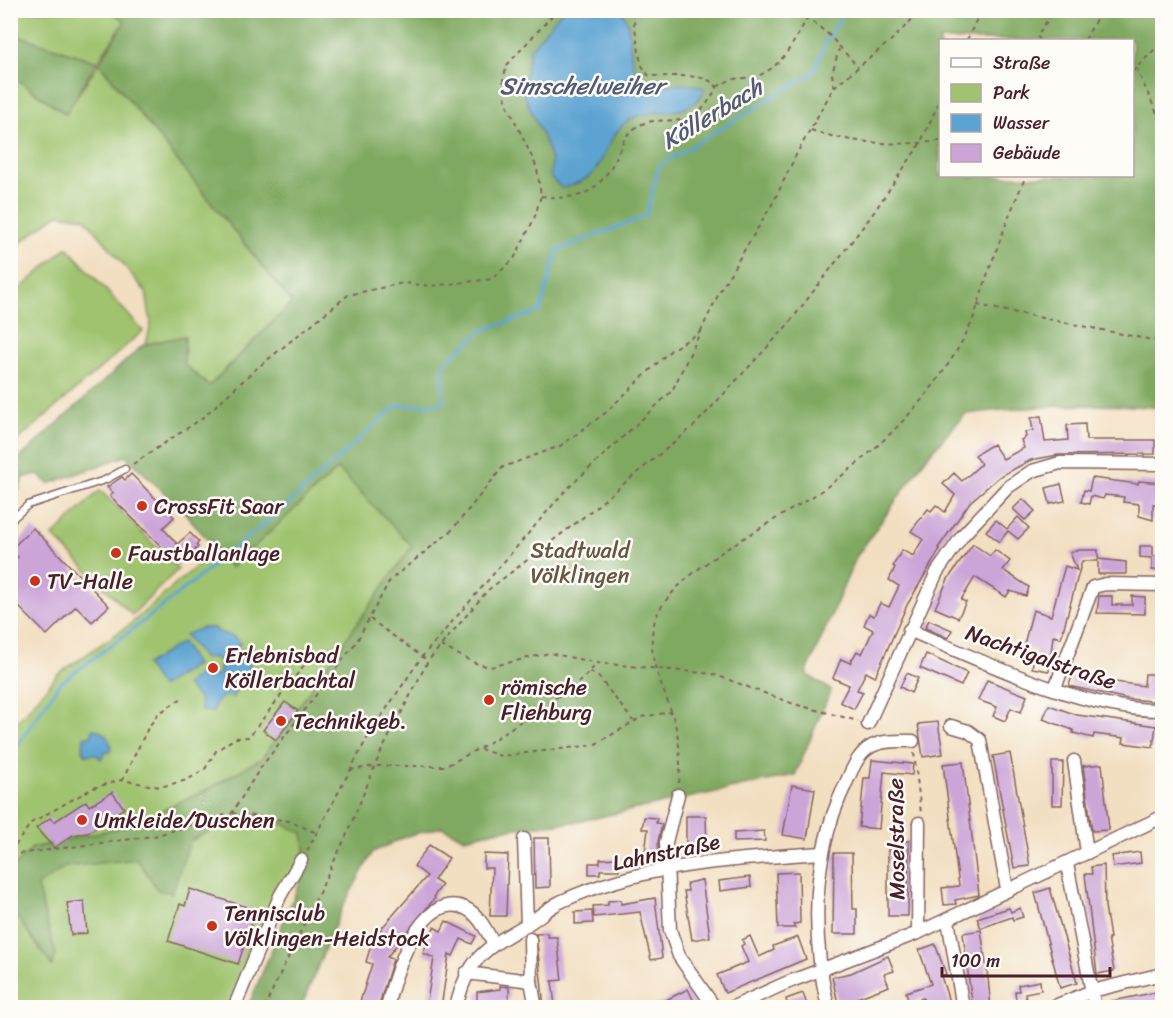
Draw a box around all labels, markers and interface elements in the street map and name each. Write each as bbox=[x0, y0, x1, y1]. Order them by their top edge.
legend bbox=[939, 39, 1134, 177]
text: Straße bbox=[993, 47, 1050, 79]
water label: Simschelweiher bbox=[500, 65, 668, 107]
water label: Köllerbach bbox=[653, 66, 773, 161]
text: Park bbox=[993, 77, 1030, 109]
text: Wasser bbox=[993, 107, 1051, 139]
text: Gebäude bbox=[993, 137, 1061, 169]
place label: CrossFit Saar bbox=[154, 487, 285, 526]
marker: CrossFit Saar bbox=[135, 499, 149, 513]
park label: Stadtwald Völklingen bbox=[530, 531, 631, 595]
place label: Faustballanlage bbox=[128, 534, 280, 573]
marker: Faustballanlage bbox=[109, 546, 123, 560]
place label: TV-Halle bbox=[47, 562, 133, 601]
marker: TV-Halle bbox=[28, 574, 42, 588]
street label: Nachtigalstraße bbox=[960, 613, 1122, 701]
place label: Erlebnisbad Köllerbachtal bbox=[225, 636, 356, 700]
marker: Erlebnisbad Köllerbachtal bbox=[206, 661, 220, 675]
place label: römische Fliehburg bbox=[501, 668, 592, 732]
marker: römische Fliehburg bbox=[482, 693, 496, 707]
place label: Technikgeb. bbox=[293, 702, 407, 741]
marker: Technikgeb. bbox=[274, 714, 288, 728]
street label: Moselstraße bbox=[875, 778, 917, 900]
place label: Umkleide/Duschen bbox=[94, 801, 275, 840]
marker: Umkleide/Duschen bbox=[75, 813, 89, 827]
street label: Lahnstraße bbox=[609, 822, 724, 882]
place label: Tennisclub Völklingen-Heidstock bbox=[224, 894, 430, 958]
marker: Tennisclub Völklingen-Heidstock bbox=[205, 919, 219, 933]
scale bar bbox=[942, 940, 1110, 978]
text: 100 m bbox=[951, 945, 1000, 977]

